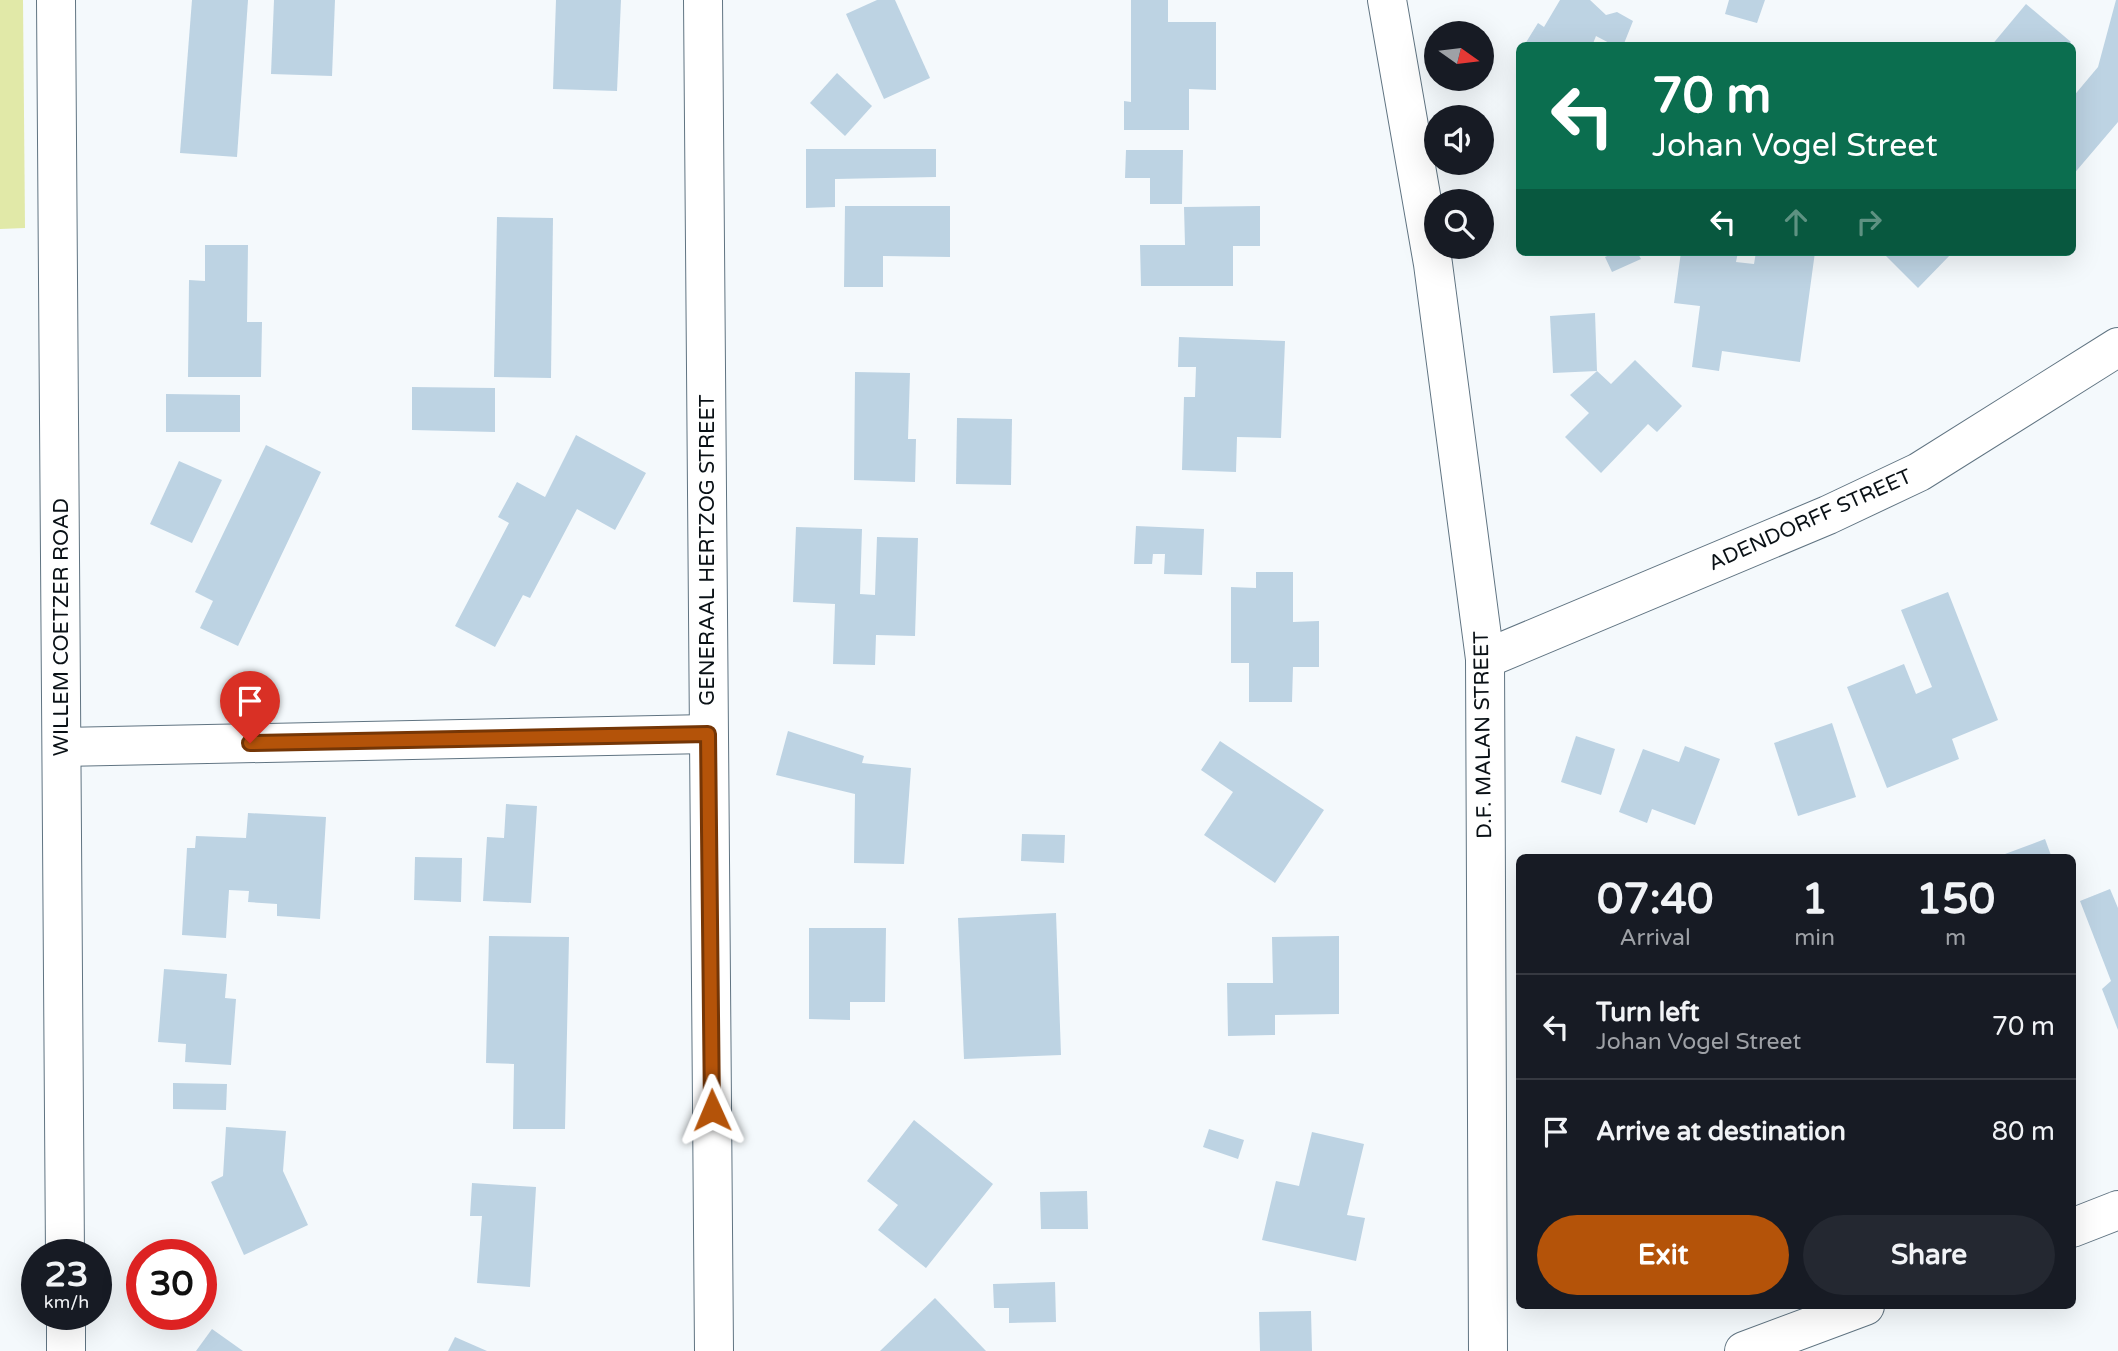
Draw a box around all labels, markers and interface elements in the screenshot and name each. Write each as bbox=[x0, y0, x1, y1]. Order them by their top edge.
north arrow bbox=[1424, 21, 1494, 91]
map controls bbox=[1424, 21, 1494, 259]
text: 70 m bbox=[1652, 67, 1771, 126]
icon: left bbox=[1537, 70, 1628, 161]
button: sound bbox=[1424, 105, 1494, 175]
text: Johan Vogel Street bbox=[1652, 127, 1938, 165]
button: search bbox=[1424, 189, 1494, 259]
icon: left bbox=[1704, 203, 1742, 241]
icon: ahead bbox=[1777, 203, 1815, 241]
icon: right bbox=[1850, 203, 1888, 241]
street label: GENERAAL HERTZOG STREET bbox=[695, 394, 720, 706]
street label: ADENDORFF STREET bbox=[1704, 464, 1916, 576]
street label: WILLEM COETZER ROAD bbox=[49, 498, 74, 756]
street label: D.F. MALAN STREET bbox=[1469, 631, 1497, 839]
pin bbox=[220, 671, 280, 743]
icon: arrive bbox=[231, 682, 269, 720]
text: 07:40 bbox=[1597, 874, 1713, 925]
text: 1 bbox=[1801, 874, 1828, 925]
text: 150 bbox=[1916, 874, 1995, 925]
text: Arrival bbox=[1620, 924, 1691, 952]
text: min bbox=[1794, 924, 1835, 952]
text: m bbox=[1945, 924, 1966, 952]
text: Turn left bbox=[1596, 997, 1699, 1028]
icon: left bbox=[1537, 1008, 1575, 1046]
text: 70 m bbox=[1992, 1011, 2055, 1042]
text: Johan Vogel Street bbox=[1596, 1028, 1801, 1056]
position arrow bbox=[675, 1073, 749, 1147]
icon: arrive bbox=[1537, 1113, 1575, 1151]
text: Arrive at destination bbox=[1596, 1116, 1846, 1147]
text: 80 m bbox=[1992, 1116, 2055, 1147]
button: Exit bbox=[1537, 1215, 1789, 1295]
button: Share bbox=[1803, 1215, 2055, 1295]
speed limit sign: 30 bbox=[126, 1239, 217, 1330]
text: 23 bbox=[45, 1254, 88, 1296]
text: km/h bbox=[44, 1291, 89, 1313]

